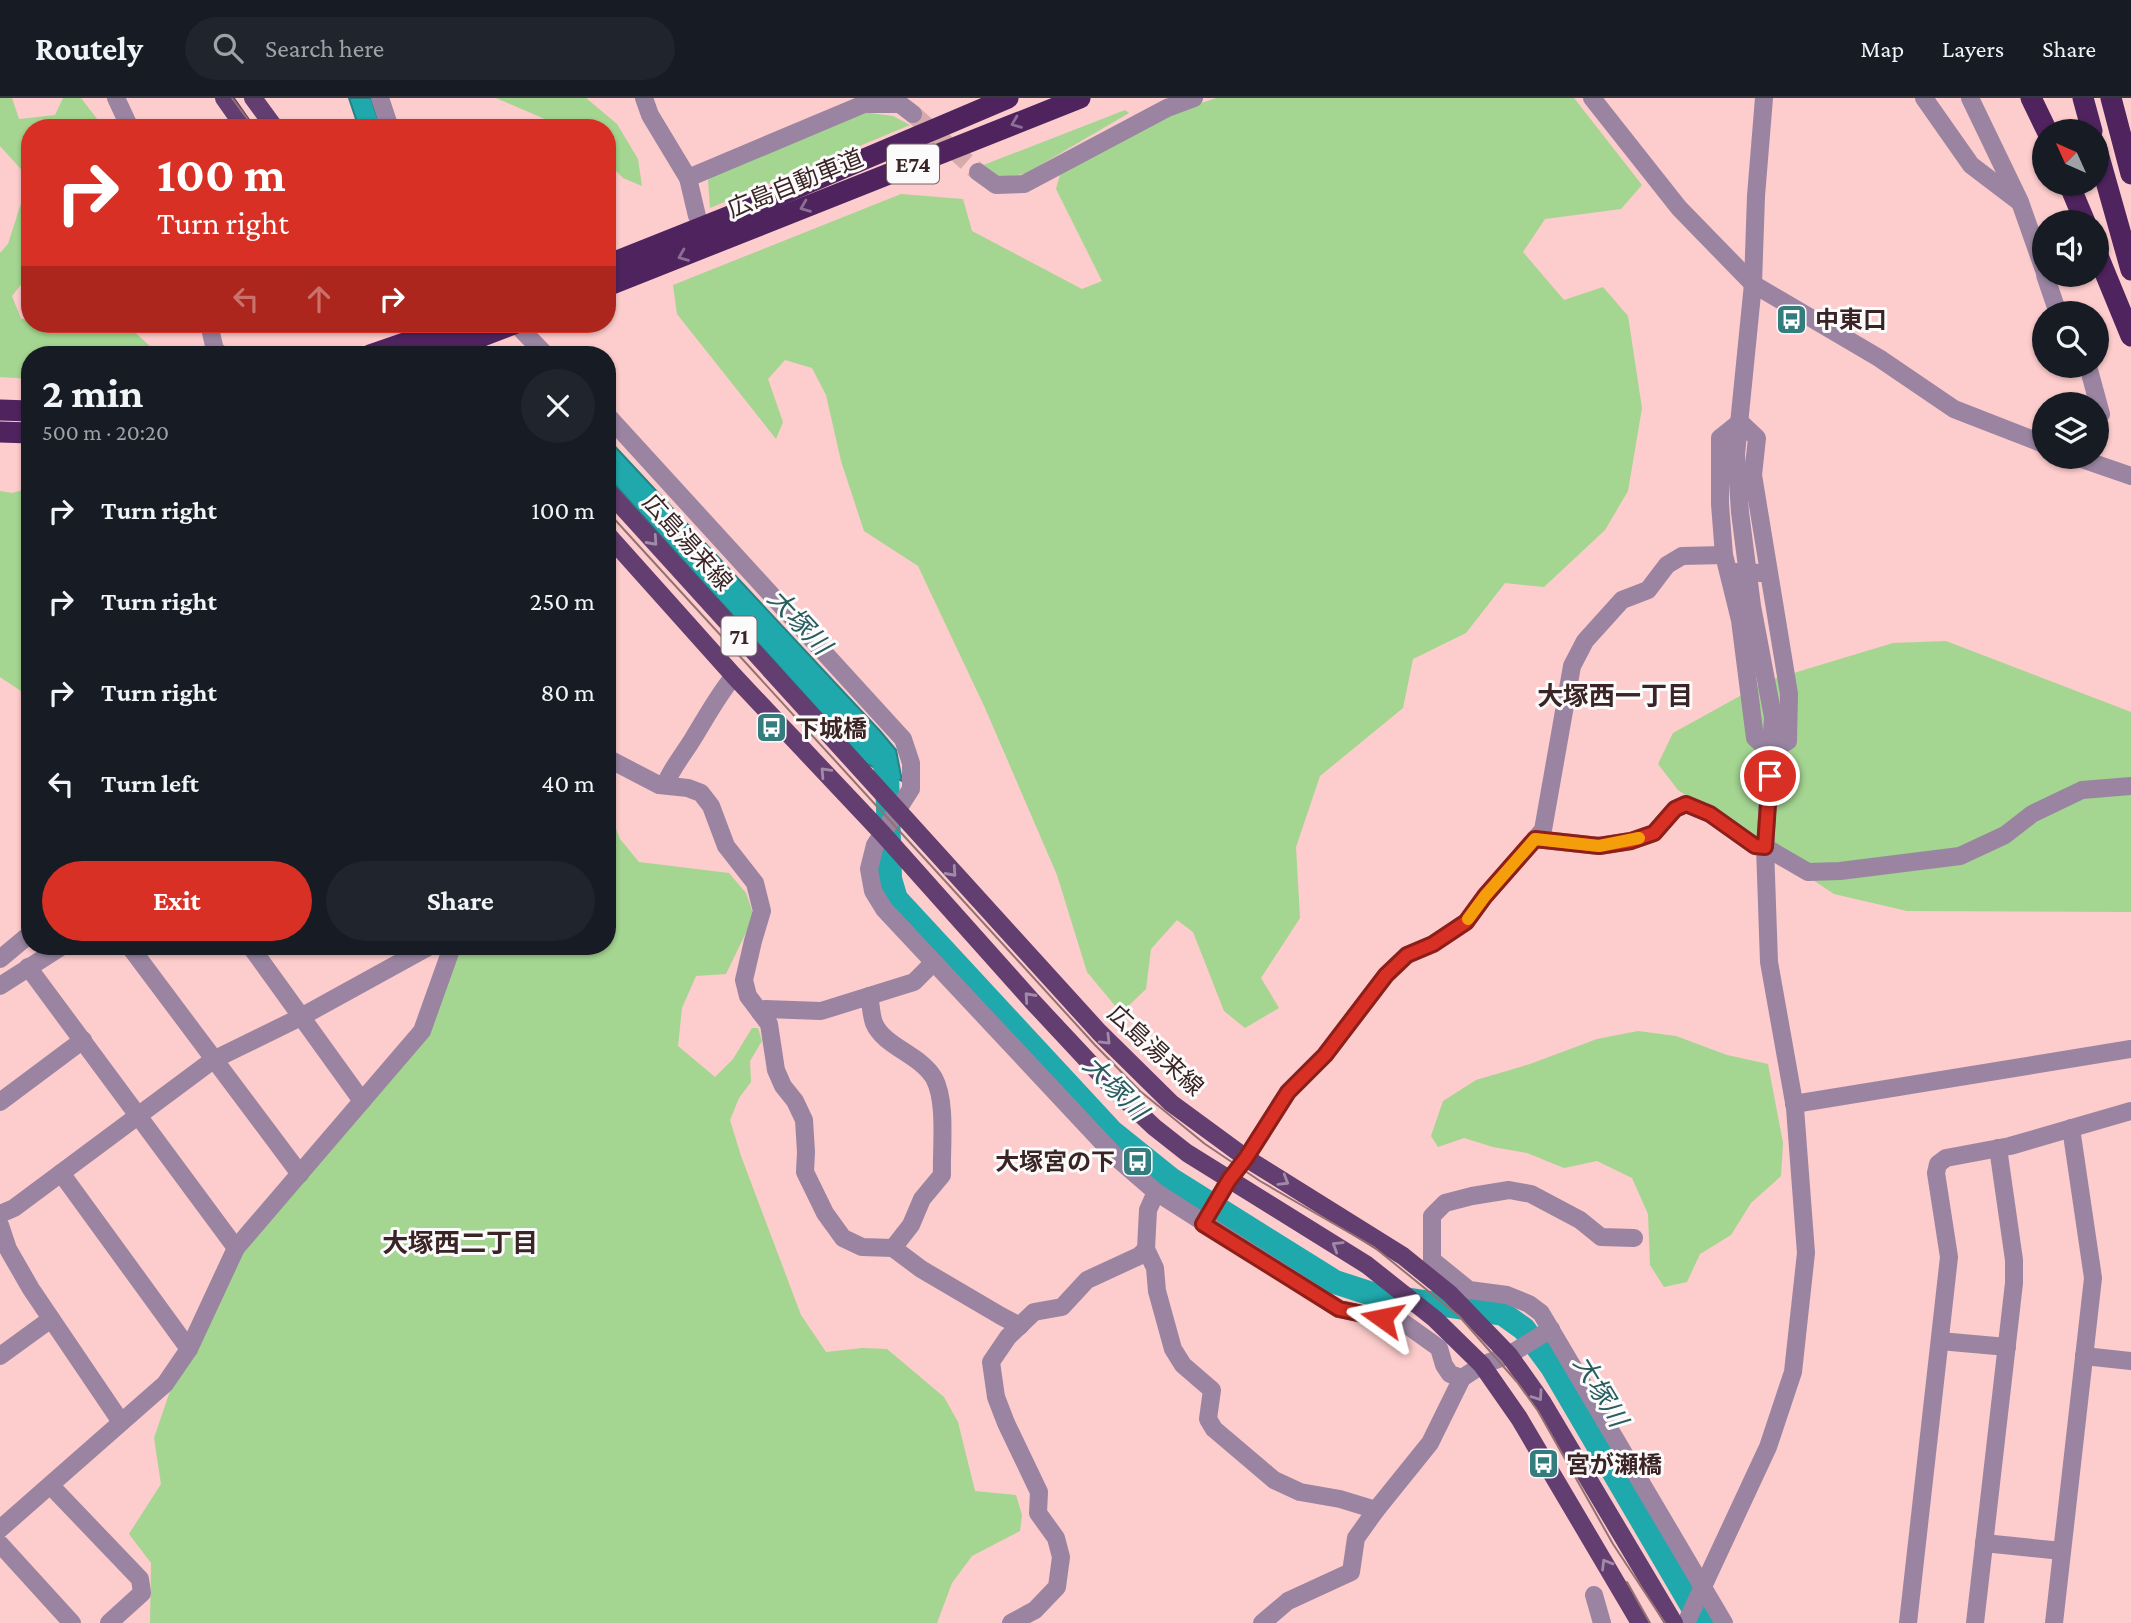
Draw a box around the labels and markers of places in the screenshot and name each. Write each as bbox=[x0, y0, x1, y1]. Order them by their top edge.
bus stop icon: 中東口 bbox=[1775, 302, 1809, 336]
place label: 中東口 bbox=[1815, 306, 1887, 333]
bus stop icon: 下城橋 bbox=[755, 711, 789, 745]
place label: 下城橋 bbox=[795, 715, 867, 742]
pin bbox=[1740, 746, 1800, 806]
bus stop icon: 大塚宮の下 bbox=[1121, 1144, 1155, 1178]
place label: 大塚宮の下 bbox=[995, 1148, 1115, 1175]
bus stop icon: 宮が瀬橋 bbox=[1526, 1447, 1560, 1481]
place label: 宮が瀬橋 bbox=[1566, 1451, 1662, 1478]

